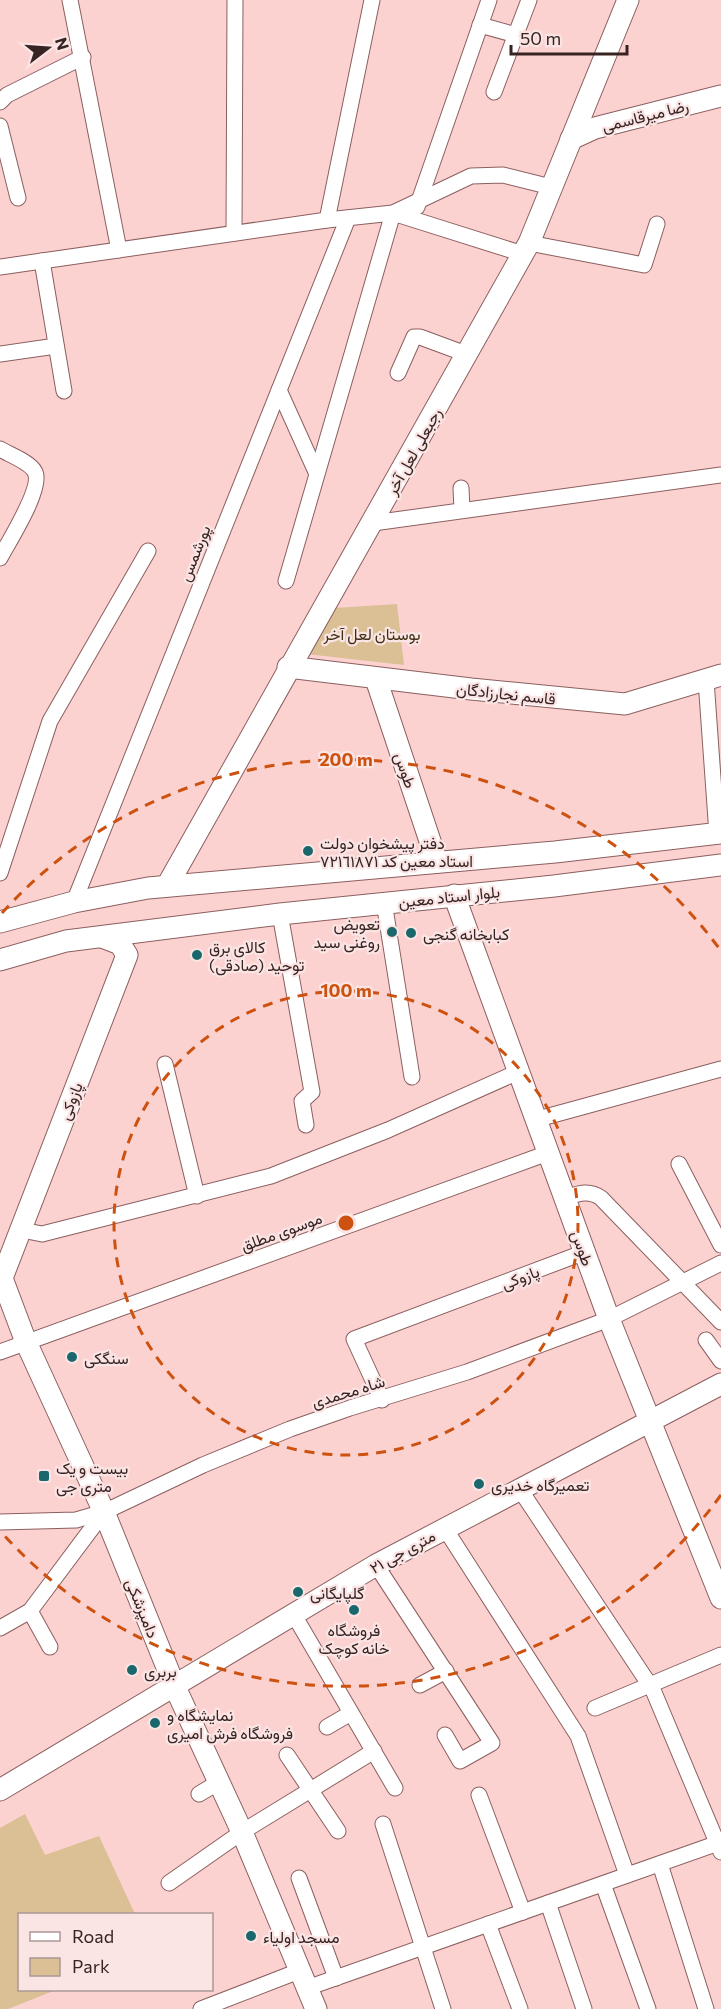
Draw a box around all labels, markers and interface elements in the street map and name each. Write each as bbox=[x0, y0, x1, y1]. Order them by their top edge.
north arrow bbox=[18, 18, 78, 78]
scale bar bbox=[511, 18, 626, 56]
text: 50 m bbox=[520, 27, 561, 49]
text: N bbox=[52, 35, 74, 52]
street label: رضا میرقاسمی bbox=[600, 95, 691, 137]
street label: رجبعلی لعل آخر bbox=[381, 404, 446, 500]
street label: پورشمس bbox=[174, 522, 217, 585]
park label: بوستان لعل آخر bbox=[323, 624, 420, 645]
street label: قاسم نجارزادگان bbox=[455, 678, 557, 710]
text: 200 m bbox=[319, 748, 373, 770]
street label: طوس bbox=[389, 750, 421, 791]
place label: دفتر پيشخوان دولت استاد معين كد ٧٢١٦١٨٧١ bbox=[320, 833, 473, 872]
marker: دفتر پيشخوان دولت استاد معين كد ٧٢١٦١٨٧١ bbox=[301, 844, 315, 858]
street label: بلوار استاد معین bbox=[397, 881, 501, 913]
place label: تعویض روغنی سید bbox=[314, 914, 380, 953]
place label: کبابخانه گنجی bbox=[423, 924, 509, 945]
marker: تعویض روغنی سید bbox=[385, 925, 399, 939]
marker: کبابخانه گنجی bbox=[404, 926, 418, 940]
place label: کالای برق توحید (صادقی) bbox=[209, 937, 304, 976]
marker: کالای برق توحید (صادقی) bbox=[190, 948, 204, 962]
text: 100 m bbox=[320, 979, 372, 1001]
street label: پازوکی bbox=[54, 1079, 89, 1124]
street label: موسوی مطلق bbox=[238, 1208, 325, 1256]
centre of rings bbox=[336, 1213, 356, 1233]
street label: طوس bbox=[566, 1228, 598, 1269]
street label: پازوکی bbox=[498, 1261, 543, 1296]
place label: سنگکی bbox=[84, 1348, 129, 1369]
marker: سنگکی bbox=[65, 1350, 79, 1364]
street label: شاه محمدی bbox=[309, 1371, 388, 1413]
place label: بیست و یک متری جی bbox=[56, 1458, 128, 1497]
marker: بیست و یک متری جی bbox=[37, 1469, 51, 1483]
place label: تعمیرگاه خدیری bbox=[491, 1475, 589, 1496]
marker: تعمیرگاه خدیری bbox=[472, 1477, 486, 1491]
street label: ۲۱ متری جی bbox=[366, 1525, 439, 1579]
street label: دامپزشکی bbox=[120, 1576, 163, 1642]
place label: گلپایگانی bbox=[310, 1583, 364, 1605]
marker: گلپایگانی bbox=[291, 1585, 305, 1599]
marker: فروشگاه خانه کوچک bbox=[347, 1603, 361, 1617]
place label: فروشگاه خانه کوچک bbox=[319, 1620, 390, 1660]
place label: بربری bbox=[144, 1661, 177, 1682]
marker: بربری bbox=[125, 1663, 139, 1677]
place label: نمایشگاه و فروشگاه فرش امیری bbox=[167, 1705, 293, 1744]
marker: نمایشگاه و فروشگاه فرش امیری bbox=[148, 1716, 162, 1730]
legend bbox=[18, 1913, 213, 1991]
text: Road bbox=[72, 1925, 114, 1947]
place label: مسجد اولیاء bbox=[263, 1927, 339, 1948]
marker: مسجد اولیاء bbox=[244, 1929, 258, 1943]
text: Park bbox=[72, 1955, 110, 1977]

